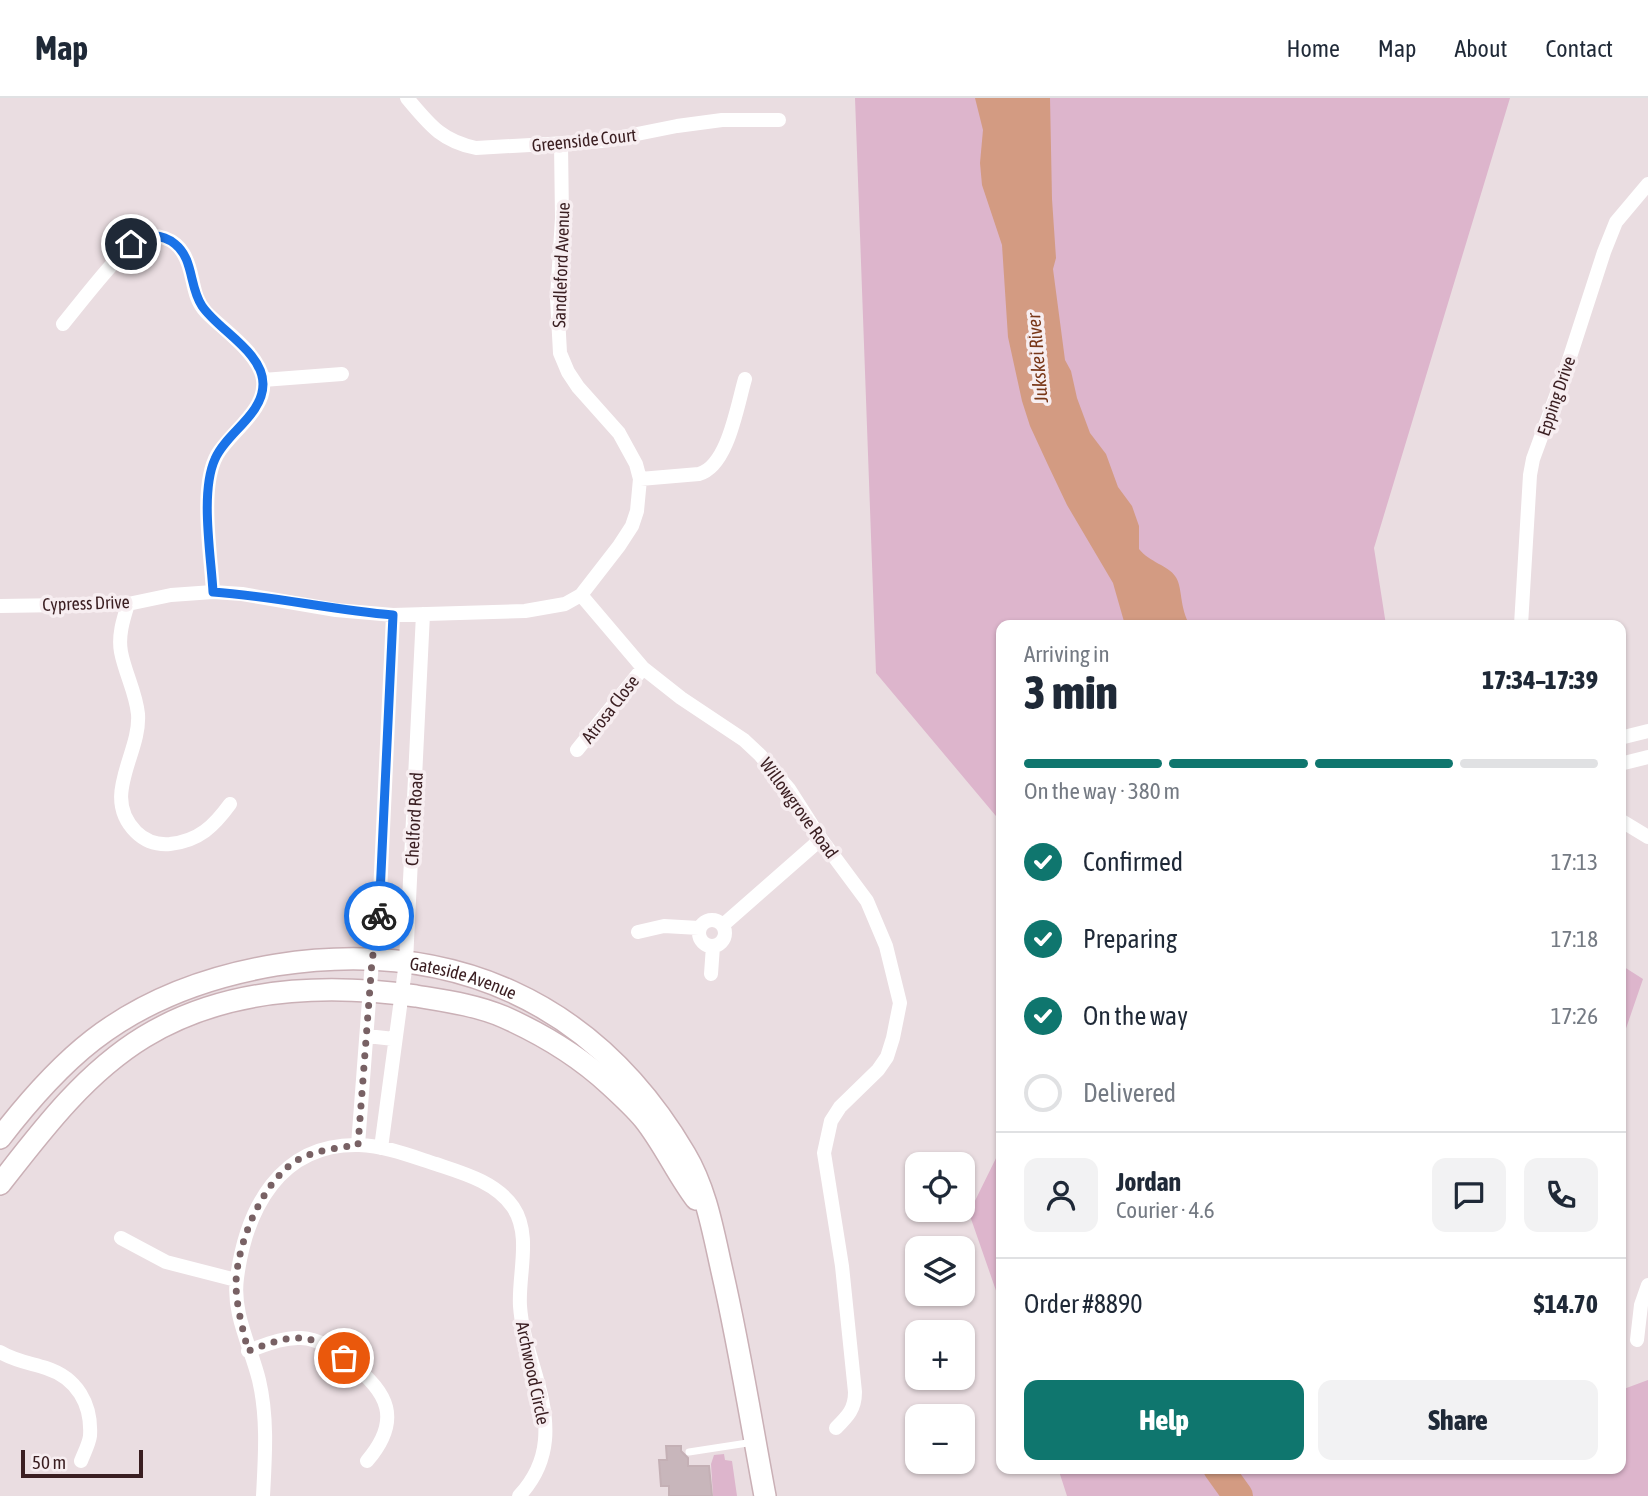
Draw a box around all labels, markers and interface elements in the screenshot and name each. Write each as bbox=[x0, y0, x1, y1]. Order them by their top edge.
text: Map bbox=[35, 29, 88, 67]
text: Home bbox=[1286, 35, 1340, 62]
text: Map bbox=[1378, 35, 1416, 62]
text: About bbox=[1454, 35, 1507, 62]
text: Contact bbox=[1545, 35, 1613, 62]
street label: Greenside Court bbox=[531, 124, 637, 156]
street label: Sandleford Avenue bbox=[548, 202, 574, 328]
pin bbox=[101, 214, 161, 274]
icon: home bbox=[112, 225, 150, 263]
water label: Jukskei River bbox=[1022, 311, 1052, 405]
street label: Epping Drive bbox=[1533, 353, 1579, 439]
street label: Cypress Drive bbox=[42, 591, 130, 615]
text: Arriving in bbox=[1024, 641, 1110, 667]
text: 17:34–17:39 bbox=[1482, 665, 1598, 695]
text: 3 min bbox=[1024, 666, 1118, 719]
street label: Atrosa Close bbox=[577, 671, 643, 747]
street label: Willowgrove Road bbox=[755, 754, 843, 862]
street label: Chelford Road bbox=[401, 772, 427, 866]
text: On the way · 380 m bbox=[1024, 778, 1180, 804]
icon: check bbox=[1024, 843, 1062, 881]
text: Confirmed bbox=[1083, 847, 1183, 877]
text: 17:13 bbox=[1551, 849, 1598, 875]
courier bbox=[344, 881, 414, 951]
icon: bike bbox=[360, 897, 398, 935]
icon: check bbox=[1024, 920, 1062, 958]
text: Preparing bbox=[1083, 924, 1177, 954]
text: 17:18 bbox=[1551, 926, 1598, 952]
street label: Gateside Avenue bbox=[408, 952, 520, 1003]
icon: check bbox=[1024, 997, 1062, 1035]
text: On the way bbox=[1083, 1001, 1188, 1031]
text: 17:26 bbox=[1551, 1003, 1598, 1029]
text: Delivered bbox=[1083, 1078, 1176, 1108]
map controls bbox=[905, 1152, 975, 1474]
button: locate bbox=[905, 1152, 975, 1222]
button: person bbox=[1024, 1158, 1098, 1232]
button: chat bbox=[1432, 1158, 1506, 1232]
button: phone bbox=[1524, 1158, 1598, 1232]
text: Jordan bbox=[1116, 1167, 1181, 1197]
text: Courier · 4.6 bbox=[1116, 1197, 1215, 1223]
button: layers bbox=[905, 1236, 975, 1306]
text: Order #8890 bbox=[1024, 1289, 1143, 1319]
text: $14.70 bbox=[1534, 1289, 1598, 1319]
street label: Archwood Circle bbox=[512, 1319, 554, 1427]
button: + bbox=[905, 1320, 975, 1390]
pin bbox=[314, 1328, 374, 1388]
icon: bag bbox=[325, 1339, 363, 1377]
button: Help bbox=[1024, 1380, 1304, 1460]
button: Share bbox=[1318, 1380, 1598, 1460]
button: − bbox=[905, 1404, 975, 1474]
scale bar bbox=[21, 1447, 144, 1479]
text: 50 m bbox=[32, 1451, 66, 1473]

